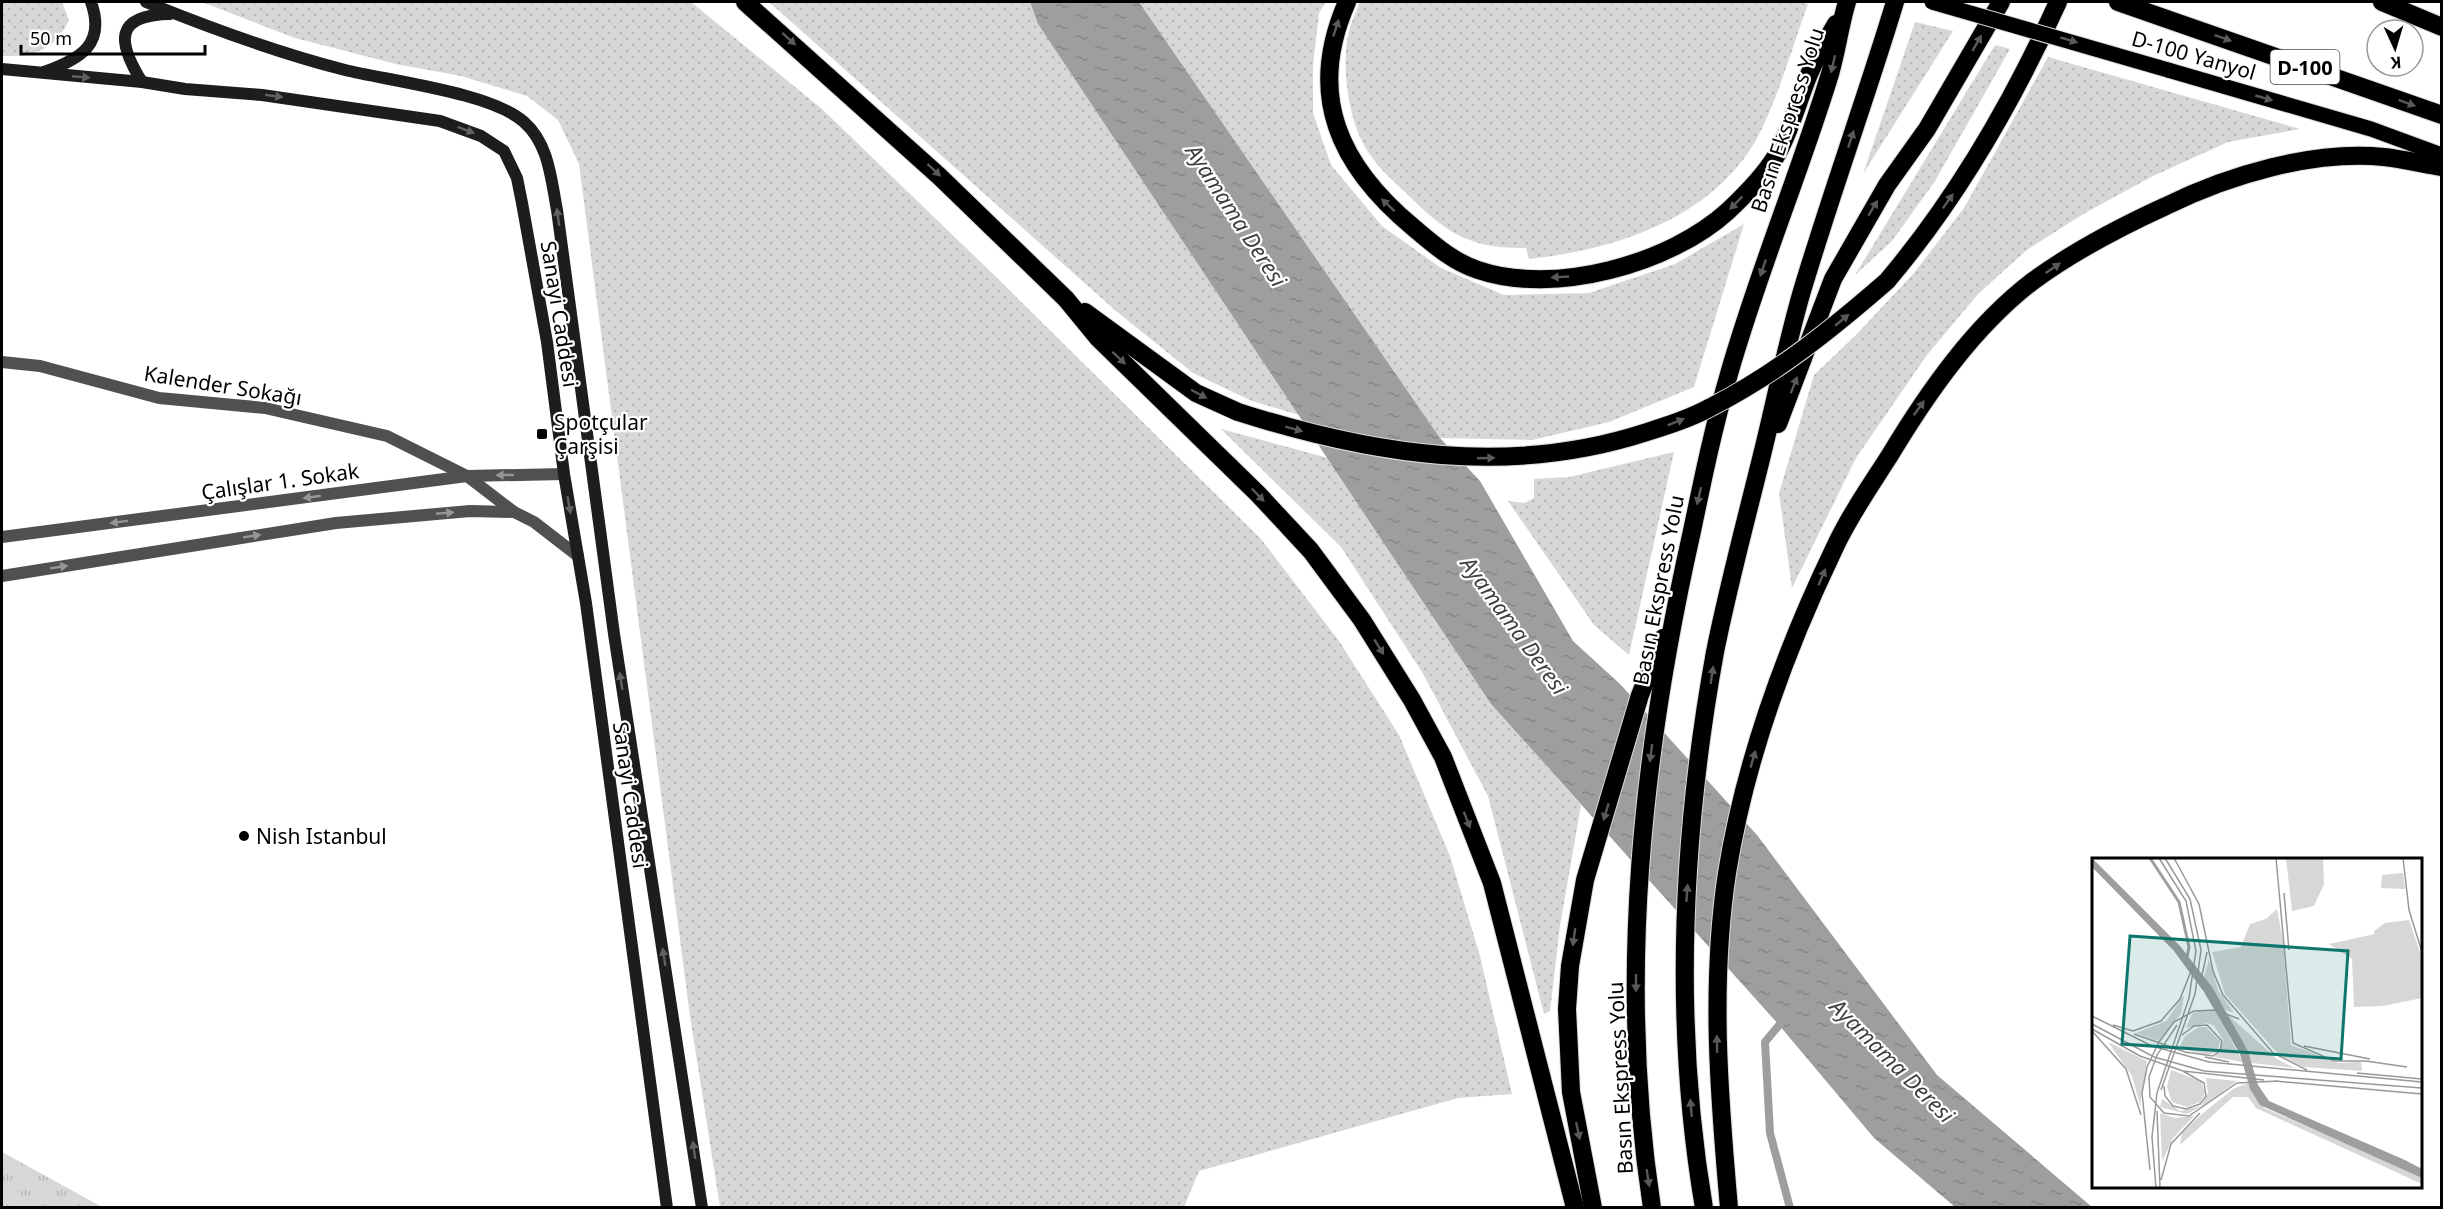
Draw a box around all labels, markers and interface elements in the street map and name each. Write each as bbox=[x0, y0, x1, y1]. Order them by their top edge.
scale bar bbox=[21, 18, 206, 56]
north arrow bbox=[2365, 18, 2425, 78]
one-way arrow bbox=[1332, 19, 1342, 37]
street label: Basın Ekspress Yolu bbox=[1744, 24, 1830, 216]
street label: D-100 Yanyol bbox=[2129, 24, 2259, 86]
text: 50 m bbox=[30, 26, 72, 50]
one-way arrow bbox=[781, 32, 796, 45]
one-way arrow bbox=[2215, 33, 2233, 43]
one-way arrow bbox=[1971, 35, 1982, 51]
one-way arrow bbox=[2060, 36, 2078, 45]
road number: D-100 bbox=[2270, 50, 2340, 84]
text: K bbox=[2390, 52, 2402, 74]
one-way arrow bbox=[1827, 55, 1837, 73]
one-way arrow bbox=[71, 72, 90, 81]
one-way arrow bbox=[265, 92, 284, 101]
one-way arrow bbox=[2255, 94, 2273, 103]
one-way arrow bbox=[2399, 98, 2417, 108]
one-way arrow bbox=[457, 126, 475, 136]
one-way arrow bbox=[1847, 130, 1857, 148]
water label: Ayamama Deresi bbox=[1179, 136, 1295, 292]
one-way arrow bbox=[926, 163, 940, 177]
one-way arrow bbox=[1942, 193, 1953, 209]
one-way arrow bbox=[1729, 195, 1743, 210]
one-way arrow bbox=[1380, 198, 1395, 212]
one-way arrow bbox=[1868, 199, 1878, 216]
one-way arrow bbox=[553, 208, 563, 227]
street label: Sanayi Caddesi bbox=[535, 239, 585, 389]
one-way arrow bbox=[1757, 259, 1767, 277]
one-way arrow bbox=[2045, 263, 2061, 274]
one-way arrow bbox=[1550, 273, 1569, 282]
one-way arrow bbox=[1834, 314, 1849, 327]
one-way arrow bbox=[1111, 351, 1126, 364]
street label: Kalender Sokağı bbox=[142, 359, 304, 411]
one-way arrow bbox=[1789, 376, 1799, 394]
one-way arrow bbox=[1191, 389, 1208, 399]
one-way arrow bbox=[1913, 401, 1925, 416]
place label: Spotçular Çarşisi bbox=[554, 408, 648, 460]
one-way arrow bbox=[1667, 417, 1685, 426]
one-way arrow bbox=[1284, 425, 1303, 435]
marker: Spotçular Çarşisi bbox=[535, 427, 549, 441]
one-way arrow bbox=[1476, 453, 1495, 462]
street label: Çalışlar 1. Sokak bbox=[199, 456, 361, 506]
one-way arrow bbox=[496, 470, 515, 480]
one-way arrow bbox=[1251, 487, 1265, 502]
one-way arrow bbox=[1694, 487, 1704, 506]
one-way arrow bbox=[302, 492, 321, 501]
street label: Basın Ekspress Yolu bbox=[1626, 493, 1690, 687]
one-way arrow bbox=[565, 496, 574, 515]
one-way arrow bbox=[436, 508, 455, 518]
one-way arrow bbox=[109, 517, 128, 527]
one-way arrow bbox=[242, 532, 261, 541]
water label: Ayamama Deresi bbox=[1453, 548, 1576, 701]
one-way arrow bbox=[50, 562, 69, 571]
one-way arrow bbox=[1818, 568, 1827, 586]
one-way arrow bbox=[1373, 639, 1384, 655]
one-way arrow bbox=[1707, 665, 1716, 684]
one-way arrow bbox=[617, 672, 626, 691]
street label: Sanayi Caddesi bbox=[607, 720, 655, 870]
one-way arrow bbox=[1646, 744, 1655, 763]
one-way arrow bbox=[1749, 750, 1758, 768]
one-way arrow bbox=[1601, 803, 1610, 821]
one-way arrow bbox=[1463, 811, 1473, 829]
place label: Nish Istanbul bbox=[256, 822, 387, 850]
marker: Nish Istanbul bbox=[237, 829, 251, 843]
inset map bbox=[2092, 858, 2422, 1188]
one-way arrow bbox=[1682, 883, 1692, 902]
one-way arrow bbox=[1569, 928, 1578, 947]
one-way arrow bbox=[660, 947, 669, 966]
one-way arrow bbox=[1631, 974, 1641, 993]
street label: Basın Ekspress Yolu bbox=[1601, 981, 1639, 1175]
water label: Ayamama Deresi bbox=[1823, 990, 1962, 1129]
one-way arrow bbox=[1712, 1035, 1722, 1054]
one-way arrow bbox=[1686, 1098, 1696, 1117]
one-way arrow bbox=[1574, 1122, 1583, 1141]
one-way arrow bbox=[689, 1140, 698, 1159]
one-way arrow bbox=[1643, 1169, 1652, 1188]

